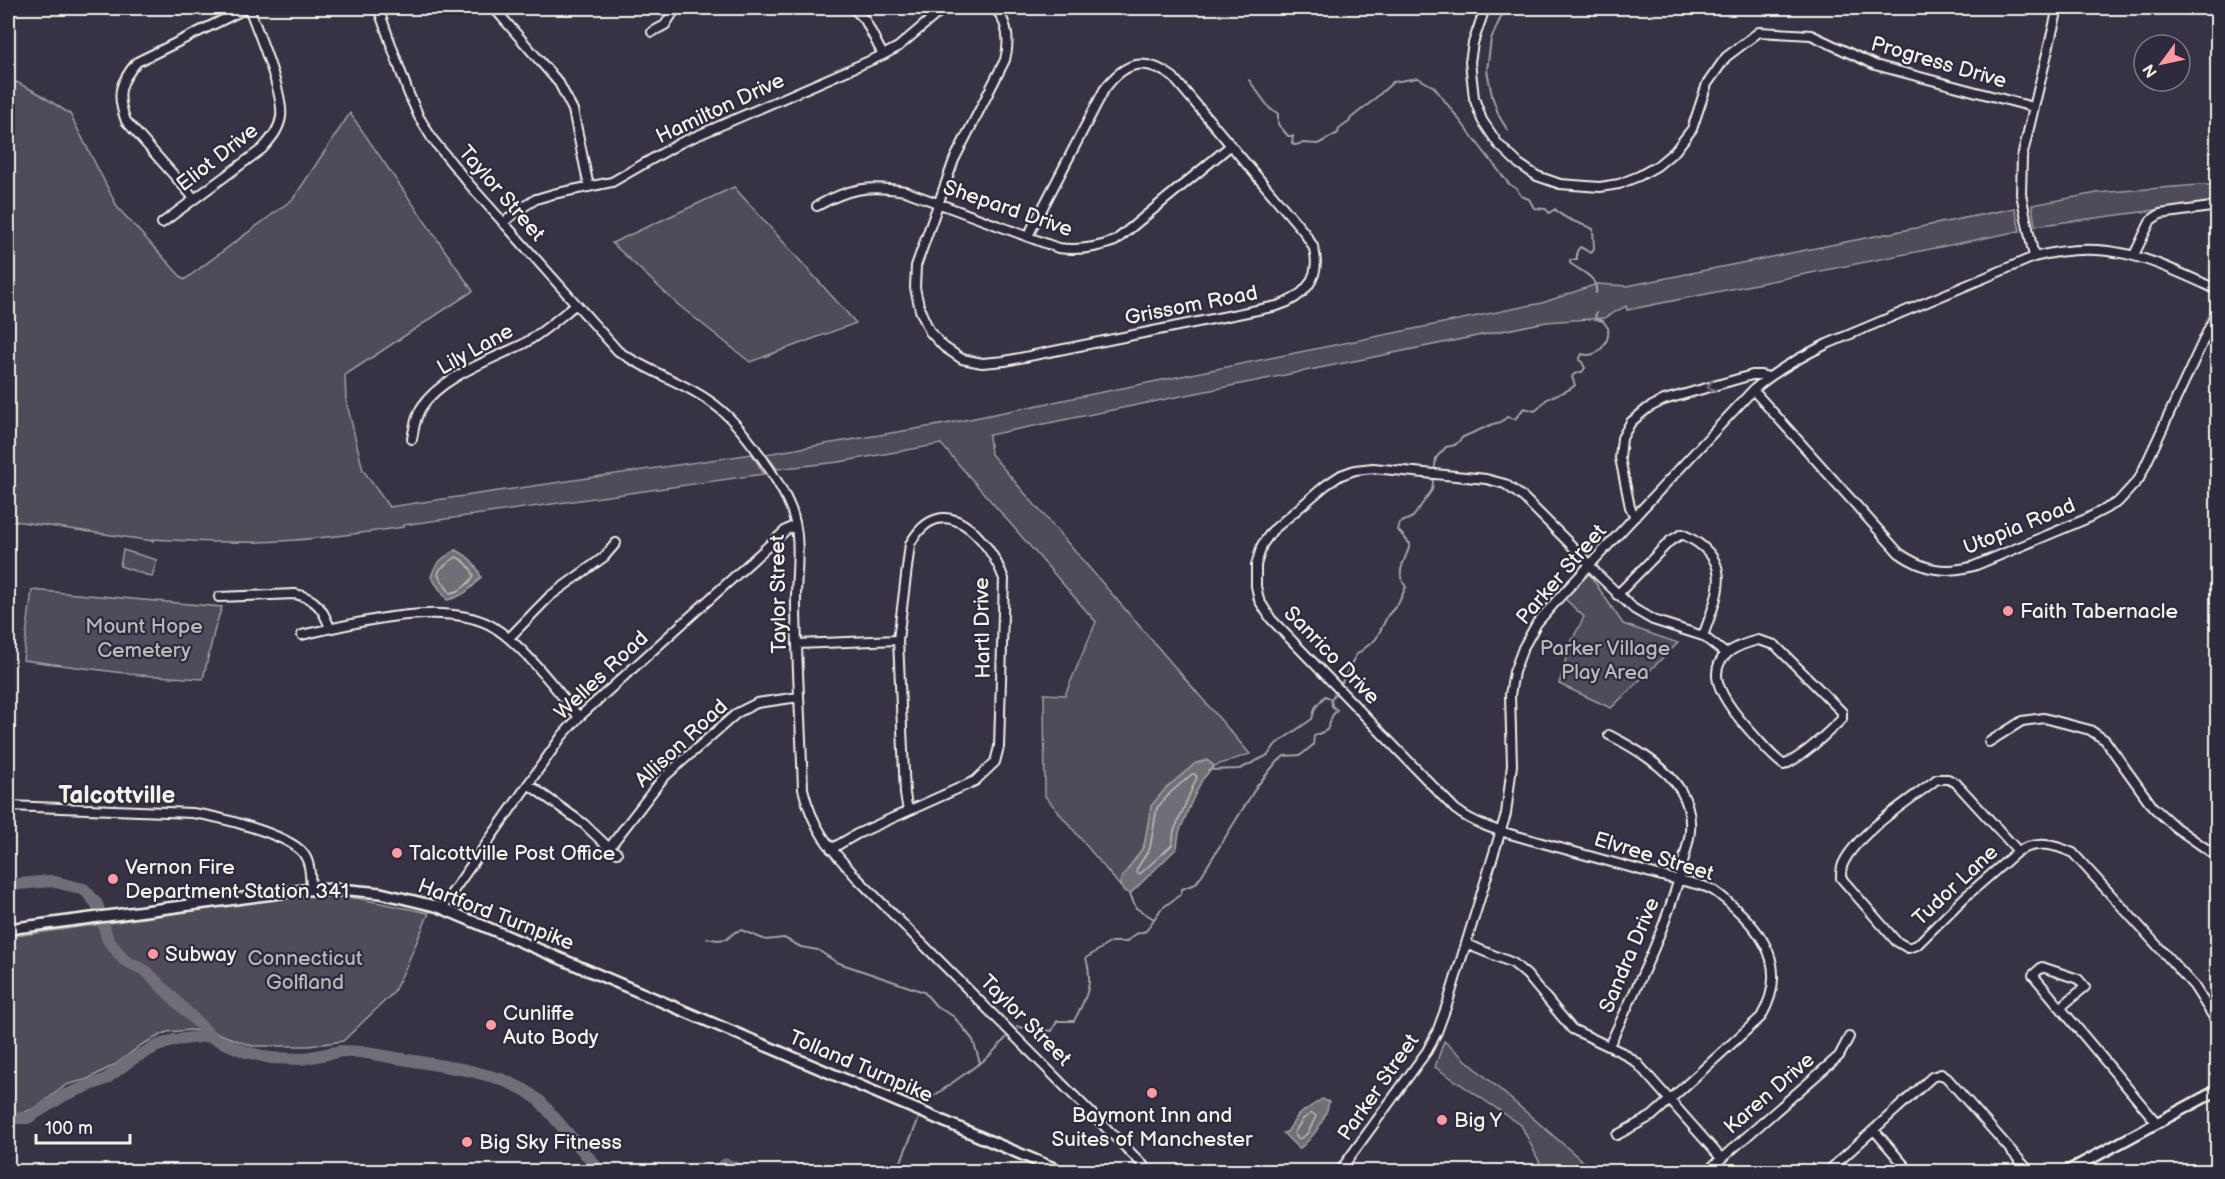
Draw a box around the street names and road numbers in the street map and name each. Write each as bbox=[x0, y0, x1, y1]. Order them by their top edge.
street label: Progress Drive bbox=[1868, 31, 2010, 94]
street label: Hamilton Drive bbox=[652, 68, 788, 149]
street label: Eliot Drive bbox=[172, 118, 263, 197]
street label: Taylor Street bbox=[453, 140, 550, 247]
street label: Shepard Drive bbox=[940, 175, 1076, 242]
street label: Grissom Road bbox=[1123, 280, 1260, 331]
street label: Lily Lane bbox=[433, 318, 518, 381]
street label: Utopia Road bbox=[1960, 493, 2079, 560]
street label: Parker Street bbox=[1511, 519, 1612, 630]
street label: Taylor Street bbox=[765, 534, 792, 654]
street label: Hartl Drive bbox=[969, 577, 996, 679]
street label: Sanrico Drive bbox=[1279, 601, 1385, 710]
street label: Welles Road bbox=[549, 626, 653, 725]
street label: Allison Road bbox=[630, 694, 733, 793]
street label: Elvree Street bbox=[1591, 826, 1717, 887]
street label: Tudor Lane bbox=[1907, 840, 2003, 931]
street label: Hartford Turnpike bbox=[414, 873, 577, 956]
street label: Sandra Drive bbox=[1594, 894, 1665, 1016]
street label: Taylor Street bbox=[975, 970, 1077, 1072]
street label: Tolland Turnpike bbox=[785, 1025, 937, 1108]
street label: Parker Street bbox=[1332, 1029, 1425, 1146]
street label: Karen Drive bbox=[1719, 1047, 1820, 1139]

